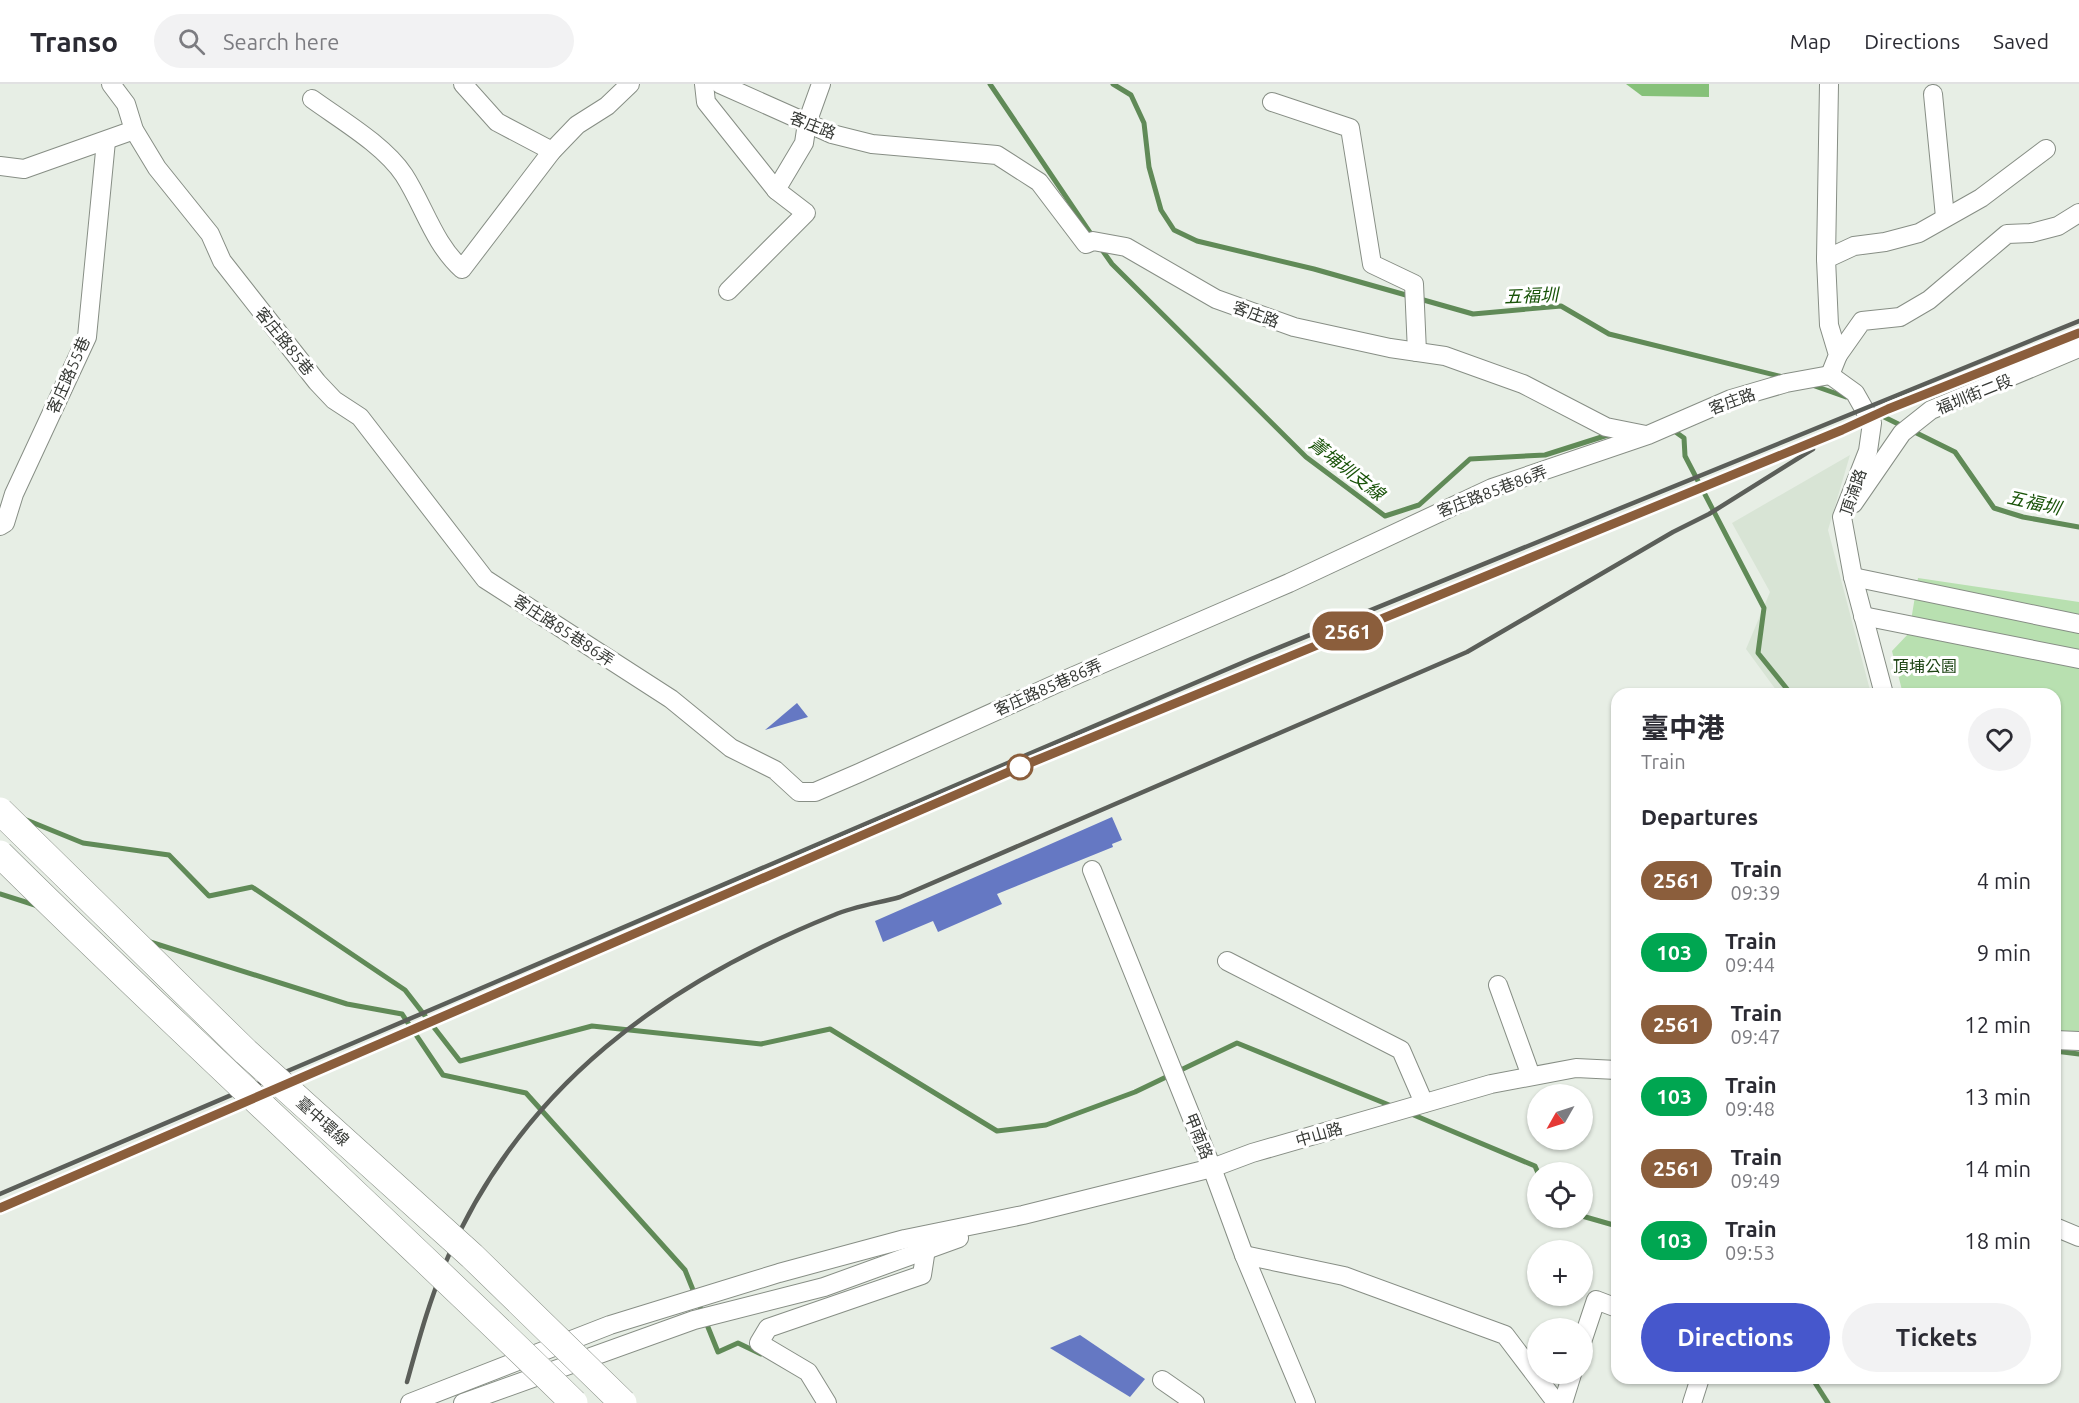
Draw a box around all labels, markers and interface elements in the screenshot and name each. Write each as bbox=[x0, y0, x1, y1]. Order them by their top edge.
search box bbox=[154, 14, 574, 68]
icon: search bbox=[175, 25, 208, 58]
text: Transo bbox=[30, 26, 118, 57]
text: Search here bbox=[223, 29, 339, 54]
text: Map bbox=[1790, 29, 1831, 53]
text: Directions bbox=[1864, 29, 1960, 53]
text: Saved bbox=[1993, 29, 2049, 53]
street label: 客庄路 bbox=[787, 108, 839, 142]
water label: 五福圳 bbox=[1504, 284, 1561, 306]
street label: 客庄路 bbox=[1230, 297, 1282, 331]
street label: 客庄路85巷 bbox=[252, 303, 318, 379]
street label: 客庄路55巷 bbox=[43, 334, 93, 416]
street label: 福圳街二段 bbox=[1934, 371, 2014, 417]
street label: 客庄路 bbox=[1706, 384, 1758, 418]
water label: 菁埔圳支線 bbox=[1305, 432, 1390, 505]
street label: 客庄路85巷86弄 bbox=[1435, 462, 1549, 520]
street label: 頂湳路 bbox=[1837, 466, 1869, 518]
water label: 五福圳 bbox=[2005, 486, 2065, 518]
street label: 客庄路85巷86弄 bbox=[510, 591, 618, 669]
line badge: 2561 bbox=[1306, 612, 1390, 650]
text: 2561 bbox=[1324, 619, 1372, 643]
street label: 客庄路85巷86弄 bbox=[991, 655, 1105, 719]
park label: 頂埔公園 bbox=[1893, 657, 1957, 675]
button: heart bbox=[1968, 708, 2031, 771]
text: 臺中港 bbox=[1641, 712, 1725, 743]
text: Train bbox=[1641, 750, 1686, 773]
unlabelled marker bbox=[1007, 754, 1033, 780]
text: Departures bbox=[1641, 804, 1758, 829]
text: Train bbox=[1730, 856, 1782, 881]
text: 2561 bbox=[1653, 868, 1700, 892]
text: 4 min bbox=[1977, 868, 2031, 893]
text: 09:39 bbox=[1730, 881, 1780, 904]
text: Train bbox=[1725, 928, 1777, 953]
text: 103 bbox=[1656, 940, 1692, 964]
text: 9 min bbox=[1977, 940, 2031, 965]
text: 09:44 bbox=[1725, 953, 1775, 976]
text: Train bbox=[1730, 1000, 1782, 1025]
text: 2561 bbox=[1653, 1012, 1700, 1036]
text: 12 min bbox=[1964, 1012, 2031, 1037]
text: 09:47 bbox=[1730, 1025, 1780, 1048]
text: Train bbox=[1725, 1072, 1777, 1097]
north arrow bbox=[1527, 1084, 1593, 1150]
map controls bbox=[1527, 1084, 1593, 1384]
text: 103 bbox=[1656, 1084, 1692, 1108]
text: 13 min bbox=[1964, 1084, 2031, 1109]
street label: 臺中環線 bbox=[293, 1093, 353, 1149]
text: 09:48 bbox=[1725, 1097, 1775, 1120]
street label: 甲南路 bbox=[1182, 1110, 1216, 1162]
street label: 中山路 bbox=[1293, 1119, 1345, 1149]
text: Train bbox=[1730, 1144, 1782, 1169]
text: 2561 bbox=[1653, 1156, 1700, 1180]
text: 14 min bbox=[1964, 1156, 2031, 1181]
button: locate bbox=[1527, 1162, 1593, 1228]
text: 09:49 bbox=[1730, 1169, 1780, 1192]
text: Train bbox=[1725, 1216, 1777, 1241]
text: 103 bbox=[1656, 1228, 1692, 1252]
text: 18 min bbox=[1964, 1228, 2031, 1253]
button: + bbox=[1527, 1240, 1593, 1306]
text: 09:53 bbox=[1725, 1241, 1775, 1264]
button: Directions bbox=[1641, 1303, 1830, 1372]
button: Tickets bbox=[1842, 1303, 2031, 1372]
button: − bbox=[1527, 1318, 1593, 1384]

